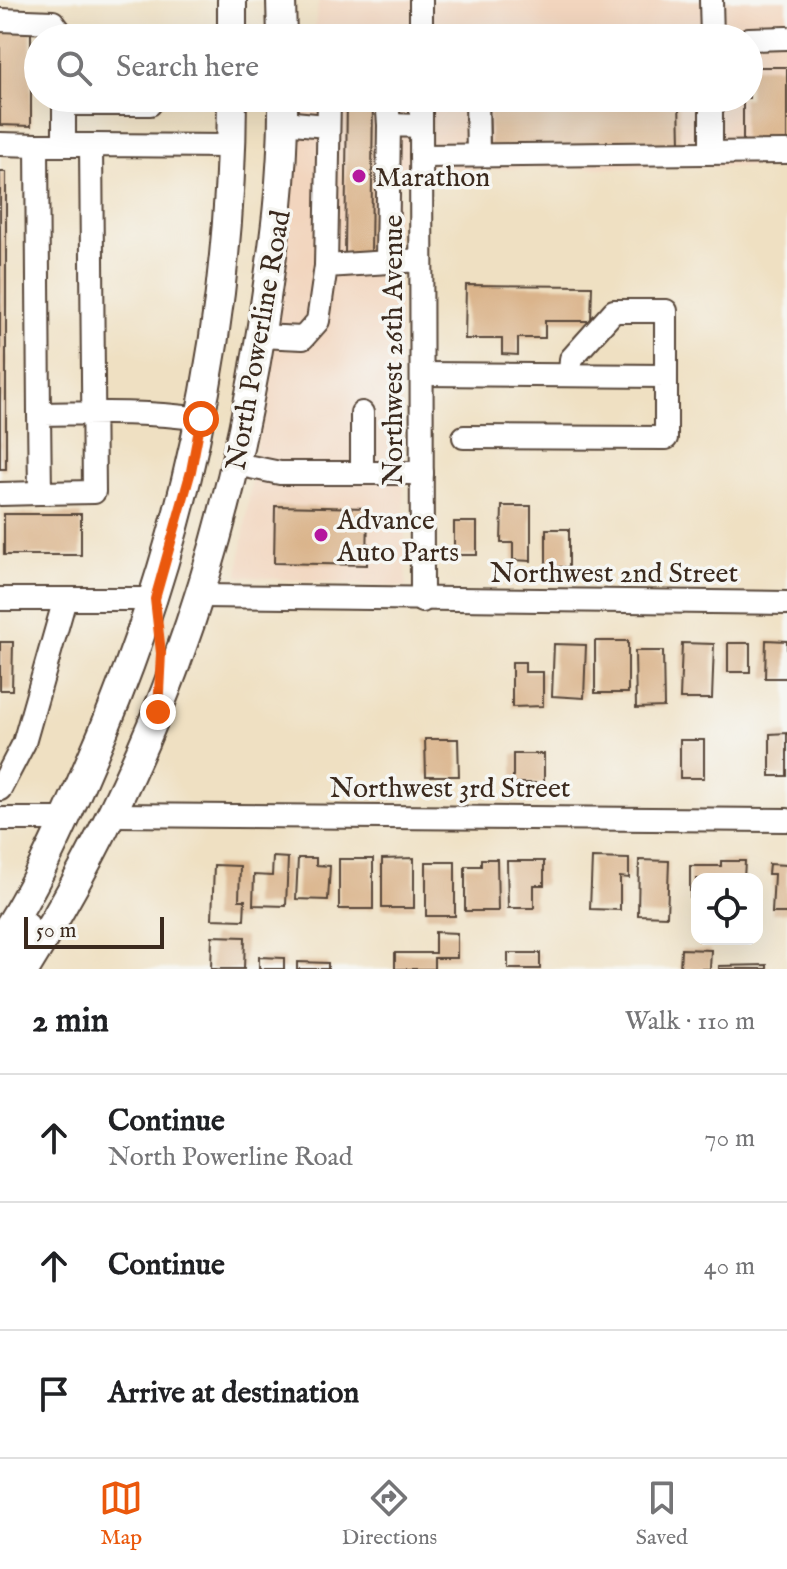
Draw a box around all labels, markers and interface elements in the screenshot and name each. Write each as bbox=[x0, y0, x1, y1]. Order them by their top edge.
search box bbox=[24, 24, 763, 112]
icon: search bbox=[52, 46, 96, 90]
text: Search here bbox=[116, 49, 259, 87]
place label: Marathon bbox=[375, 161, 490, 196]
marker: Marathon bbox=[350, 167, 368, 185]
street label: North Powerline Road bbox=[219, 208, 300, 473]
street label: Northwest 26th Avenue bbox=[377, 215, 412, 485]
route start bbox=[183, 401, 219, 437]
place label: Advance Auto Parts bbox=[336, 504, 459, 571]
marker: Advance Auto Parts bbox=[312, 526, 330, 544]
street label: Northwest 2nd Street bbox=[490, 557, 738, 592]
route end bbox=[140, 694, 176, 730]
street label: Northwest 3rd Street bbox=[330, 772, 571, 807]
map controls bbox=[691, 873, 763, 945]
button: locate bbox=[691, 873, 763, 945]
scale bar bbox=[24, 913, 164, 949]
text: 50 m bbox=[36, 917, 77, 945]
text: 2 min bbox=[32, 1000, 109, 1043]
text: Walk · 110 m bbox=[625, 1005, 755, 1038]
text: Continue bbox=[108, 1103, 225, 1141]
icon: ahead bbox=[32, 1116, 76, 1160]
text: 70 m bbox=[704, 1122, 755, 1155]
text: North Powerline Road bbox=[108, 1141, 353, 1174]
icon: ahead bbox=[32, 1244, 76, 1288]
text: Continue bbox=[108, 1247, 225, 1285]
text: 40 m bbox=[704, 1250, 755, 1283]
icon: arrive bbox=[32, 1372, 76, 1416]
text: Arrive at destination bbox=[108, 1375, 359, 1413]
tab: Map bbox=[99, 1476, 143, 1552]
tab: Directions bbox=[342, 1476, 437, 1552]
tab: Saved bbox=[636, 1476, 688, 1552]

